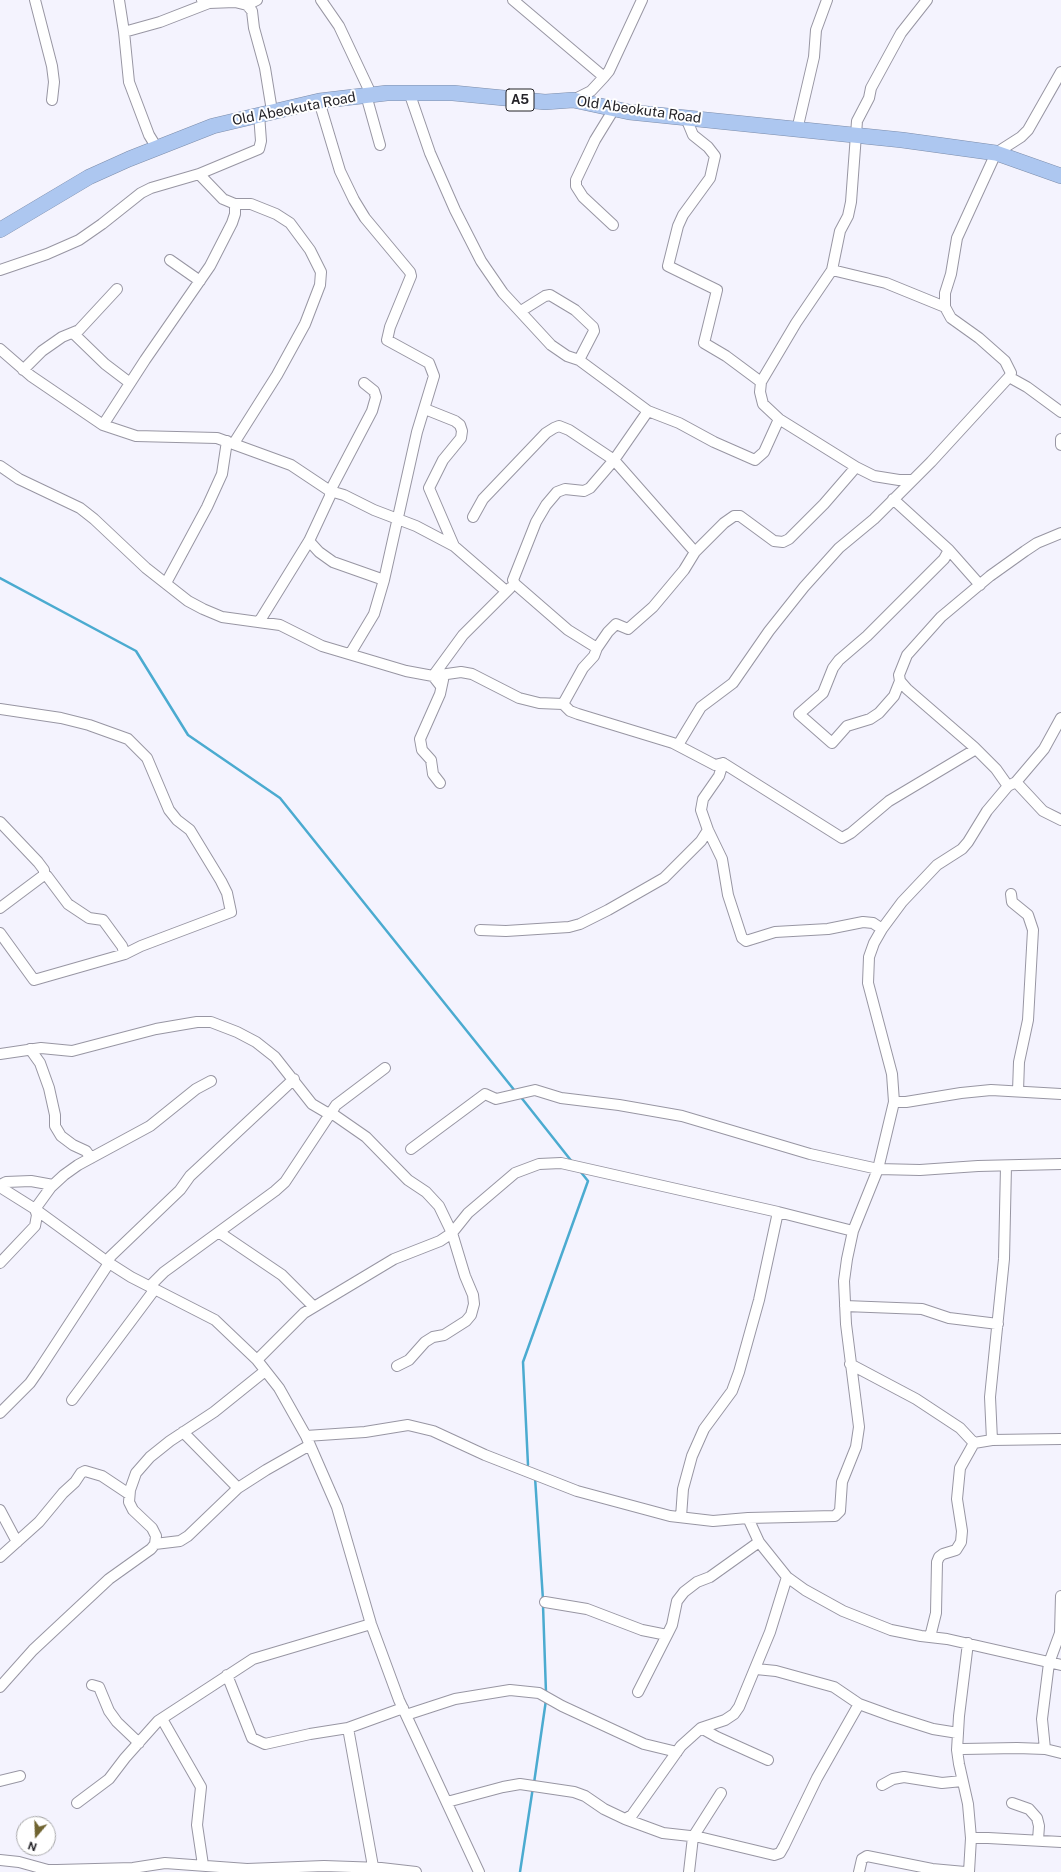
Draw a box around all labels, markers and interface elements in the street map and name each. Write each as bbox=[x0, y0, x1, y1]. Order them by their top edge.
street label: Old Abeokuta Road bbox=[231, 89, 357, 129]
road number: A5 bbox=[506, 89, 534, 111]
street label: Old Abeokuta Road bbox=[576, 93, 702, 127]
north arrow bbox=[16, 1816, 56, 1856]
text: N bbox=[26, 1839, 38, 1853]

